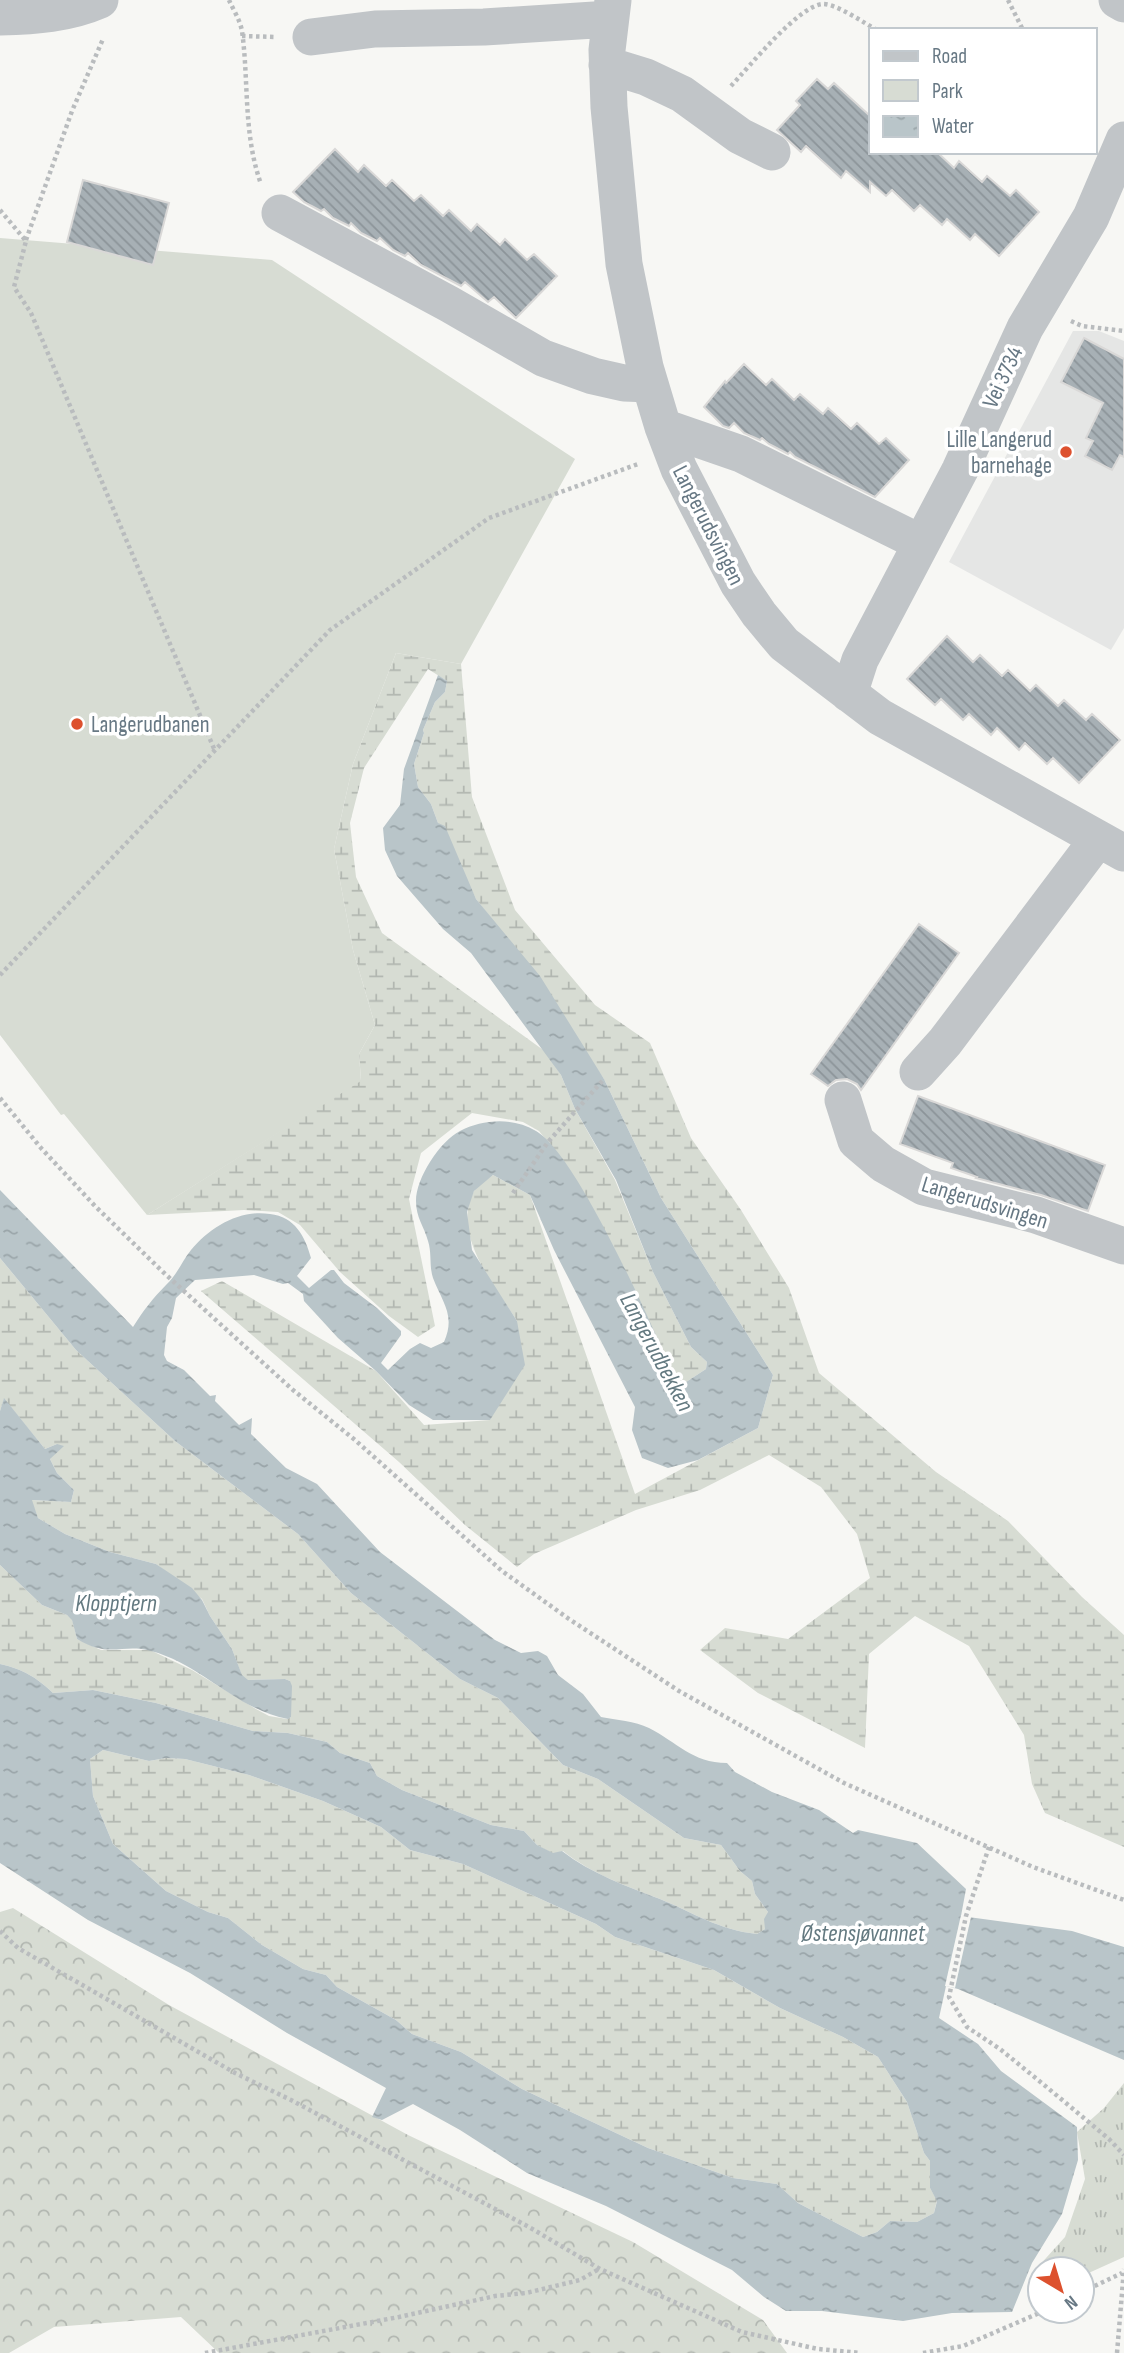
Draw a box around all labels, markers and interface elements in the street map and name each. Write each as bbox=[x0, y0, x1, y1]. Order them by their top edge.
legend bbox=[869, 28, 1096, 154]
text: Road bbox=[932, 44, 967, 69]
text: Park bbox=[932, 79, 963, 104]
text: Water bbox=[932, 114, 974, 139]
street label: Vei 3734 bbox=[976, 342, 1029, 413]
place label: Lille Langerud barnehage bbox=[946, 426, 1052, 480]
marker: Lille Langerud barnehage bbox=[1058, 444, 1074, 460]
street label: Langerudsvingen bbox=[666, 461, 750, 590]
place label: Langerudbanen bbox=[91, 711, 210, 739]
marker: Langerudbanen bbox=[69, 716, 85, 732]
street label: Langerudsvingen bbox=[918, 1170, 1051, 1235]
water label: Langerudbekken bbox=[613, 1288, 700, 1416]
water label: Klopptjern bbox=[75, 1589, 157, 1618]
water label: Østensjøvannet bbox=[801, 1919, 926, 1948]
north arrow bbox=[1026, 2255, 1096, 2325]
text: N bbox=[1059, 2290, 1082, 2314]

